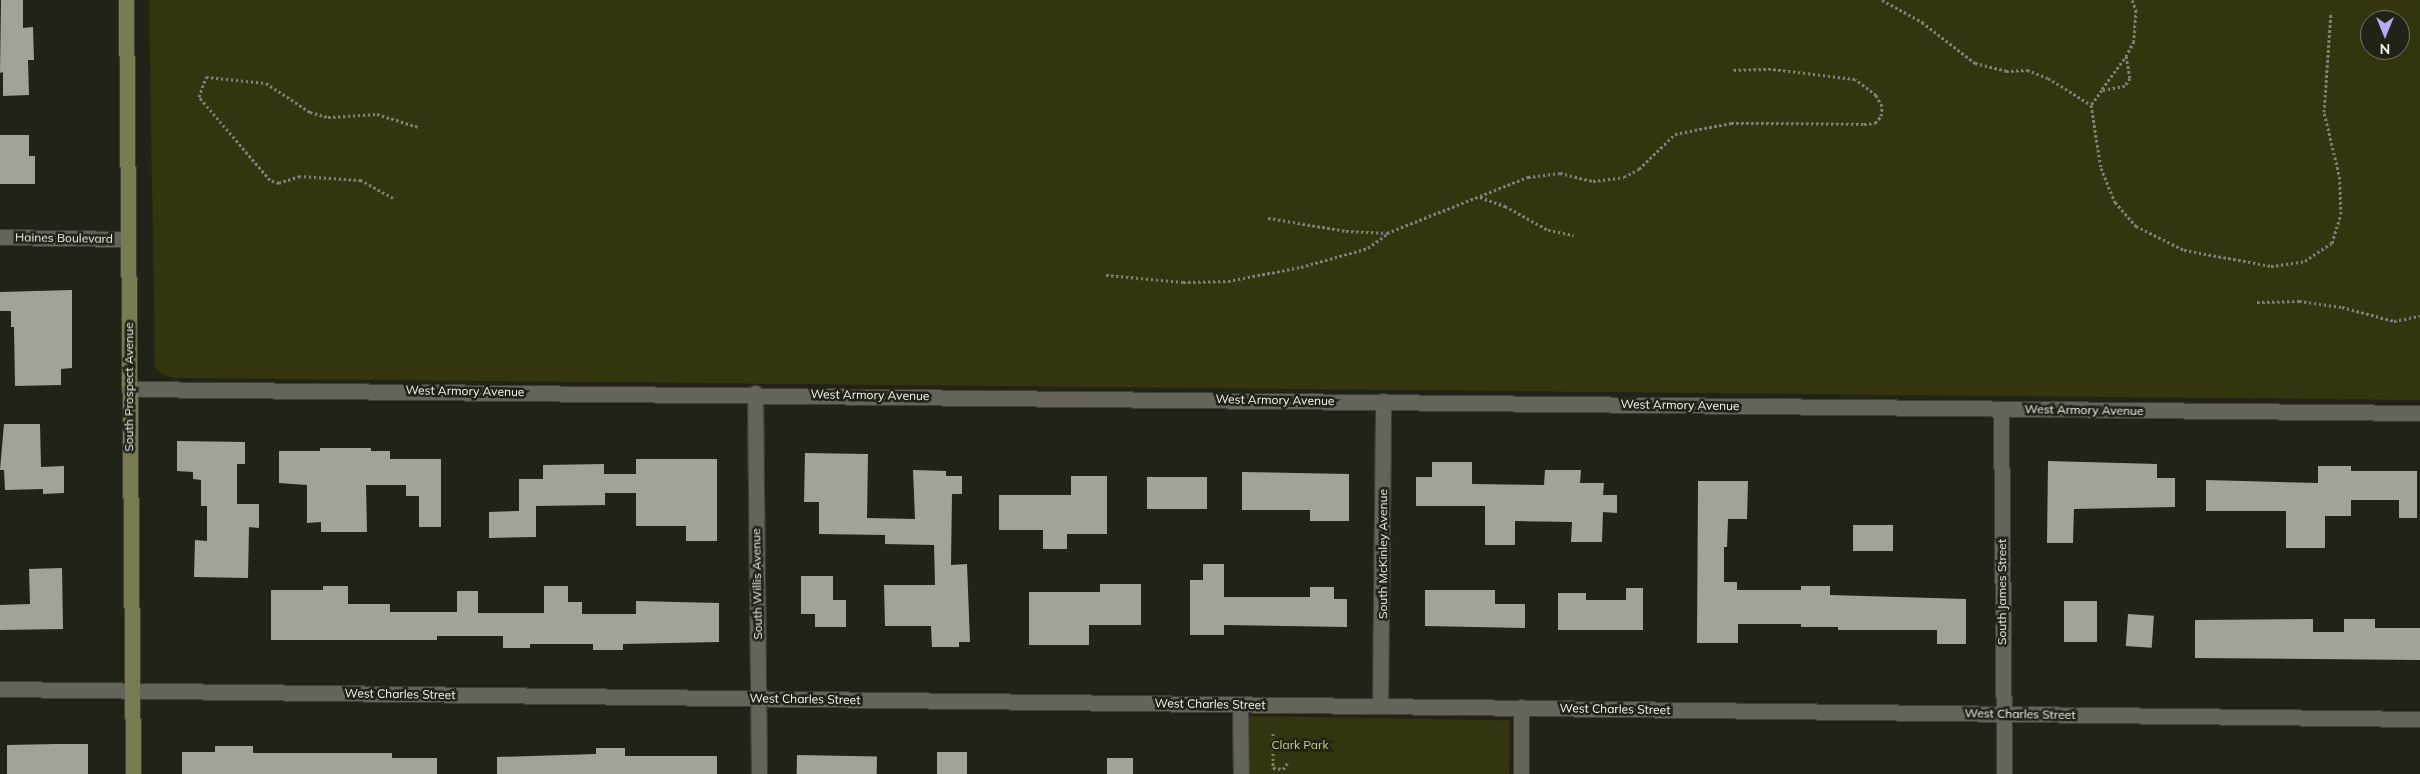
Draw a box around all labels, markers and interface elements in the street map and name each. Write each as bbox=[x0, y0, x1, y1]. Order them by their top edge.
north arrow bbox=[2360, 10, 2410, 60]
text: N bbox=[2380, 40, 2390, 58]
street label: Haines Boulevard bbox=[15, 230, 113, 246]
street label: South Prospect Avenue bbox=[122, 322, 136, 452]
street label: West Armory Avenue bbox=[405, 383, 525, 399]
street label: West Armory Avenue bbox=[810, 387, 930, 403]
street label: West Armory Avenue bbox=[1215, 392, 1335, 408]
street label: West Armory Avenue bbox=[1620, 397, 1740, 413]
street label: West Armory Avenue bbox=[2024, 402, 2144, 418]
street label: South McKinley Avenue bbox=[1376, 489, 1390, 619]
street label: South Willis Avenue bbox=[749, 528, 765, 640]
street label: South James Street bbox=[1995, 539, 2009, 645]
street label: West Charles Street bbox=[344, 686, 456, 702]
street label: West Charles Street bbox=[749, 691, 861, 707]
street label: West Charles Street bbox=[1154, 696, 1266, 712]
street label: West Charles Street bbox=[1559, 701, 1671, 717]
street label: West Charles Street bbox=[1964, 706, 2076, 722]
park label: Clark Park bbox=[1271, 738, 1329, 752]

